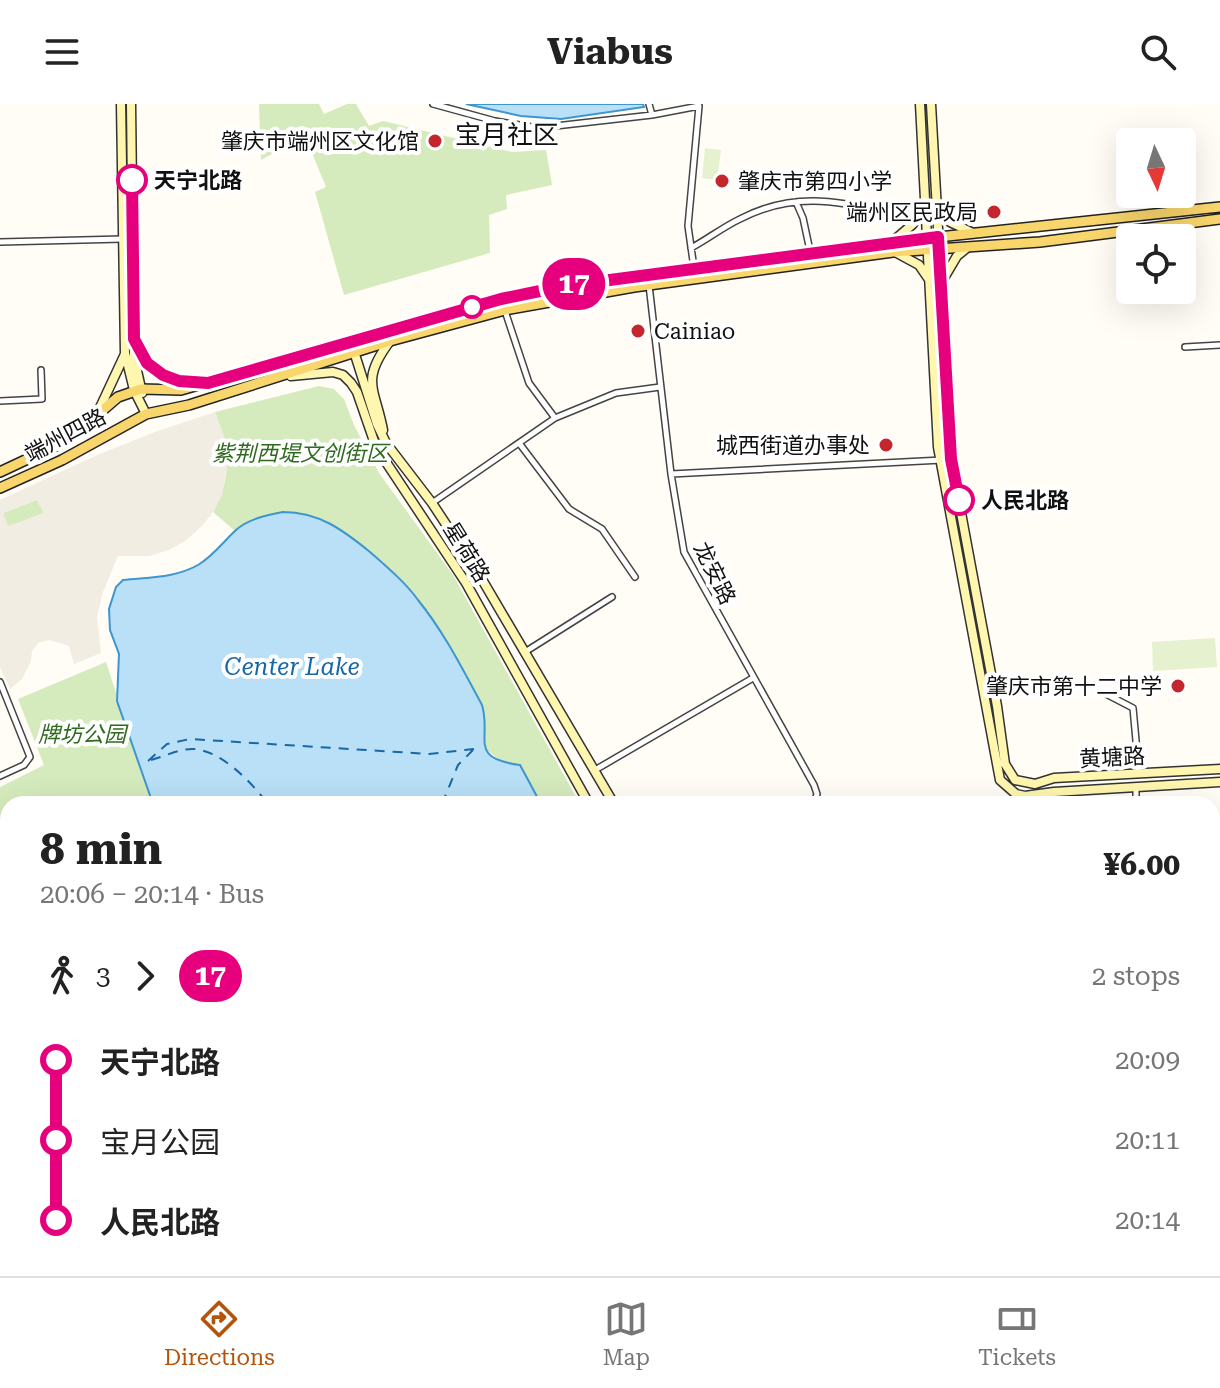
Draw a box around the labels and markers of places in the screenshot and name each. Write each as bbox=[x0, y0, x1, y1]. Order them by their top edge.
place label: 肇庆市端州区文化馆 bbox=[221, 129, 419, 154]
marker: 肇庆市端州区文化馆 bbox=[426, 132, 444, 150]
marker: 天宁北路 bbox=[117, 165, 147, 195]
place label: 天宁北路 bbox=[154, 168, 242, 193]
place label: 肇庆市第四小学 bbox=[738, 169, 892, 194]
marker: 肇庆市第四小学 bbox=[713, 172, 731, 190]
place label: 端州区民政局 bbox=[846, 200, 978, 225]
marker: 端州区民政局 bbox=[985, 203, 1003, 221]
unlabelled marker bbox=[461, 296, 483, 318]
place label: Cainiao bbox=[654, 319, 735, 344]
marker: Cainiao bbox=[629, 322, 647, 340]
place label: 城西街道办事处 bbox=[716, 433, 870, 458]
marker: 城西街道办事处 bbox=[877, 436, 895, 454]
marker: 人民北路 bbox=[944, 485, 974, 515]
place label: 人民北路 bbox=[981, 488, 1069, 513]
place label: 肇庆市第十二中学 bbox=[986, 674, 1162, 699]
marker: 肇庆市第十二中学 bbox=[1169, 677, 1187, 695]

